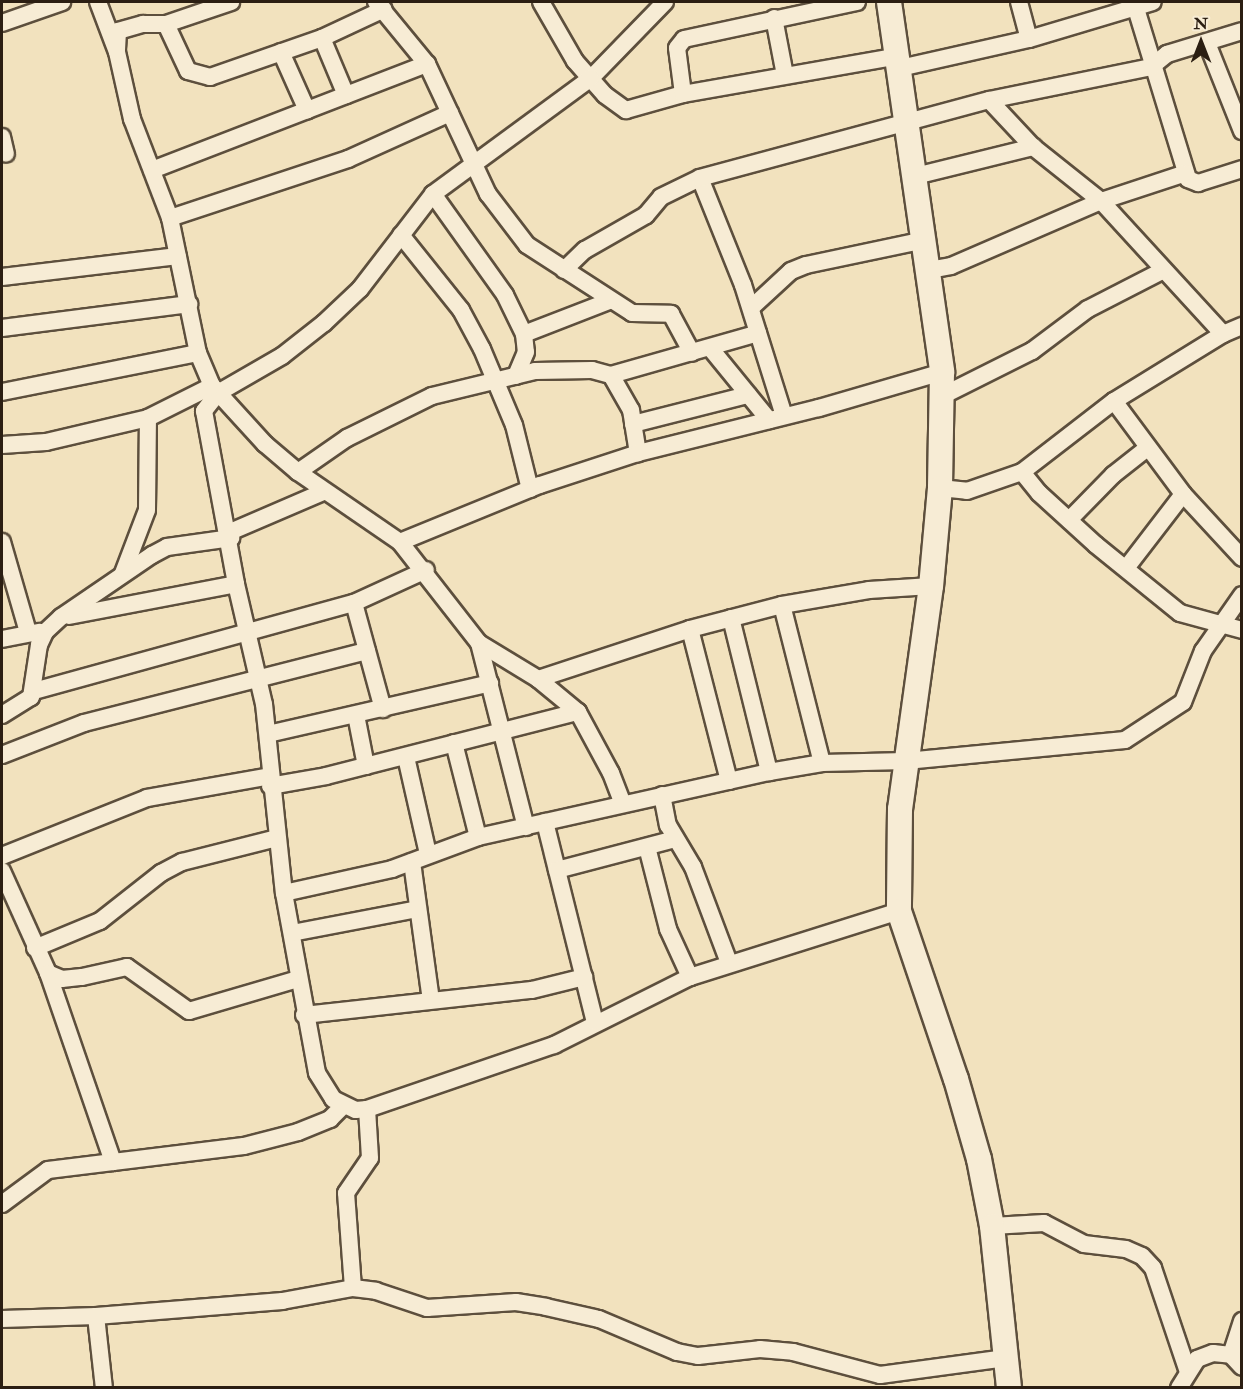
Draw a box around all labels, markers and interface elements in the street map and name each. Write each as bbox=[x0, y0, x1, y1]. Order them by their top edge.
north arrow bbox=[1171, 12, 1231, 72]
text: N bbox=[1194, 14, 1208, 34]

